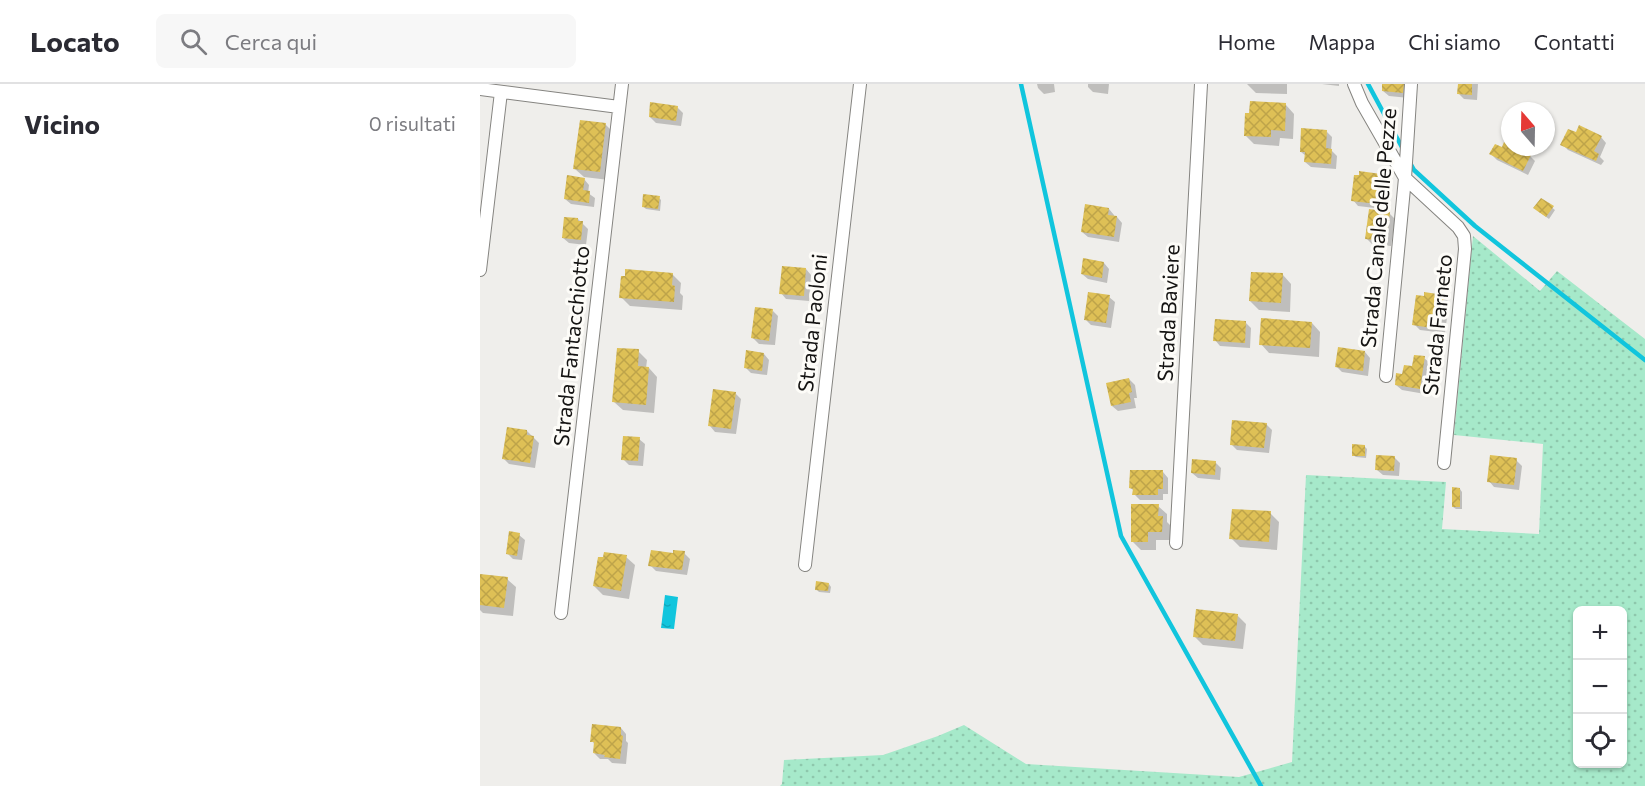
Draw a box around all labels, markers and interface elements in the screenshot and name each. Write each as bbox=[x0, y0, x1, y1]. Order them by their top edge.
search box bbox=[156, 14, 576, 68]
text: Locato bbox=[30, 24, 120, 58]
icon: search bbox=[177, 25, 210, 58]
text: Cerca qui bbox=[225, 28, 317, 55]
text: Home bbox=[1218, 29, 1275, 54]
text: Mappa bbox=[1308, 29, 1375, 54]
text: Chi siamo bbox=[1408, 29, 1501, 54]
text: Contatti bbox=[1534, 29, 1615, 54]
north arrow bbox=[1501, 102, 1555, 156]
street label: Strada Canale delle Pezze bbox=[1355, 107, 1400, 349]
text: Vicino bbox=[24, 108, 100, 139]
text: 0 risultati bbox=[369, 111, 456, 135]
street label: Strada Fantacchiotto bbox=[548, 244, 593, 447]
street label: Strada Baviere bbox=[1151, 244, 1184, 382]
street label: Strada Paoloni bbox=[792, 252, 831, 393]
street label: Strada Farneto bbox=[1417, 253, 1456, 397]
map controls bbox=[1573, 606, 1627, 768]
button: + bbox=[1573, 606, 1627, 660]
button: − bbox=[1573, 660, 1627, 714]
button: locate bbox=[1573, 714, 1627, 768]

